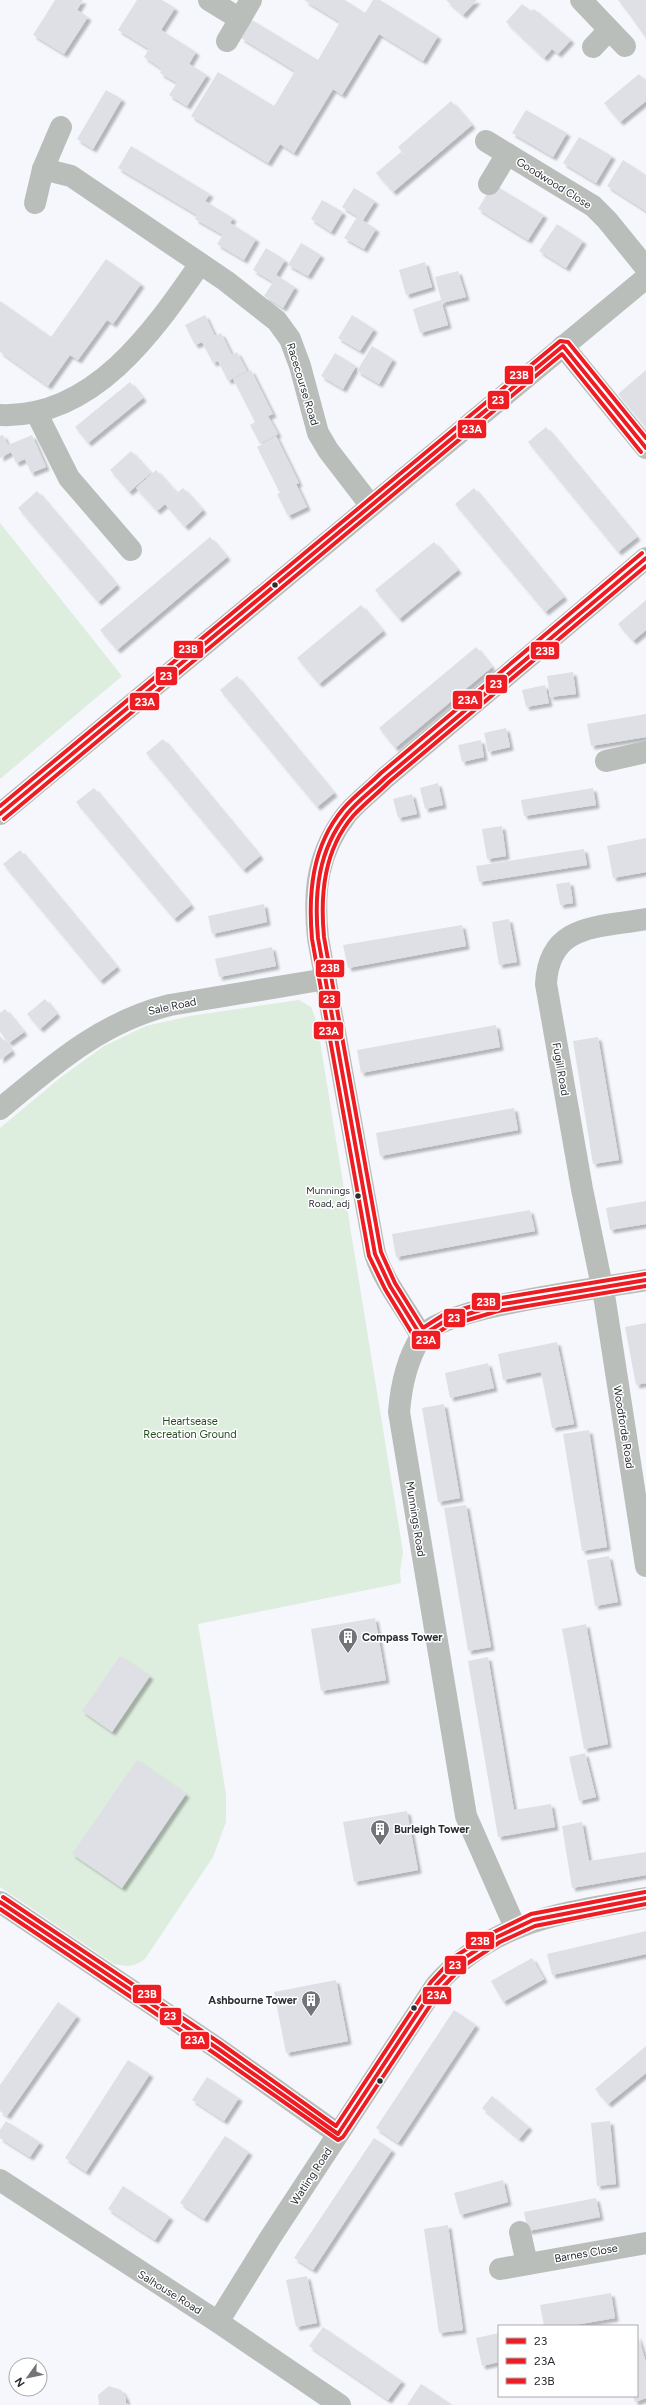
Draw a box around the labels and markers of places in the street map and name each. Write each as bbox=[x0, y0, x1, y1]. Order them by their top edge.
unlabelled marker bbox=[270, 580, 280, 590]
place label: Munnings Road, adj bbox=[306, 1184, 350, 1210]
marker: Munnings Road, adj bbox=[353, 1191, 363, 1201]
building icon: Compass Tower bbox=[337, 1626, 359, 1654]
place label: Compass Tower bbox=[362, 1631, 443, 1644]
building icon: Burleigh Tower bbox=[369, 1818, 391, 1846]
place label: Burleigh Tower bbox=[394, 1823, 470, 1836]
building icon: Ashbourne Tower bbox=[300, 1989, 322, 2017]
place label: Ashbourne Tower bbox=[208, 1994, 298, 2007]
unlabelled marker bbox=[409, 2003, 419, 2013]
unlabelled marker bbox=[375, 2076, 385, 2086]

